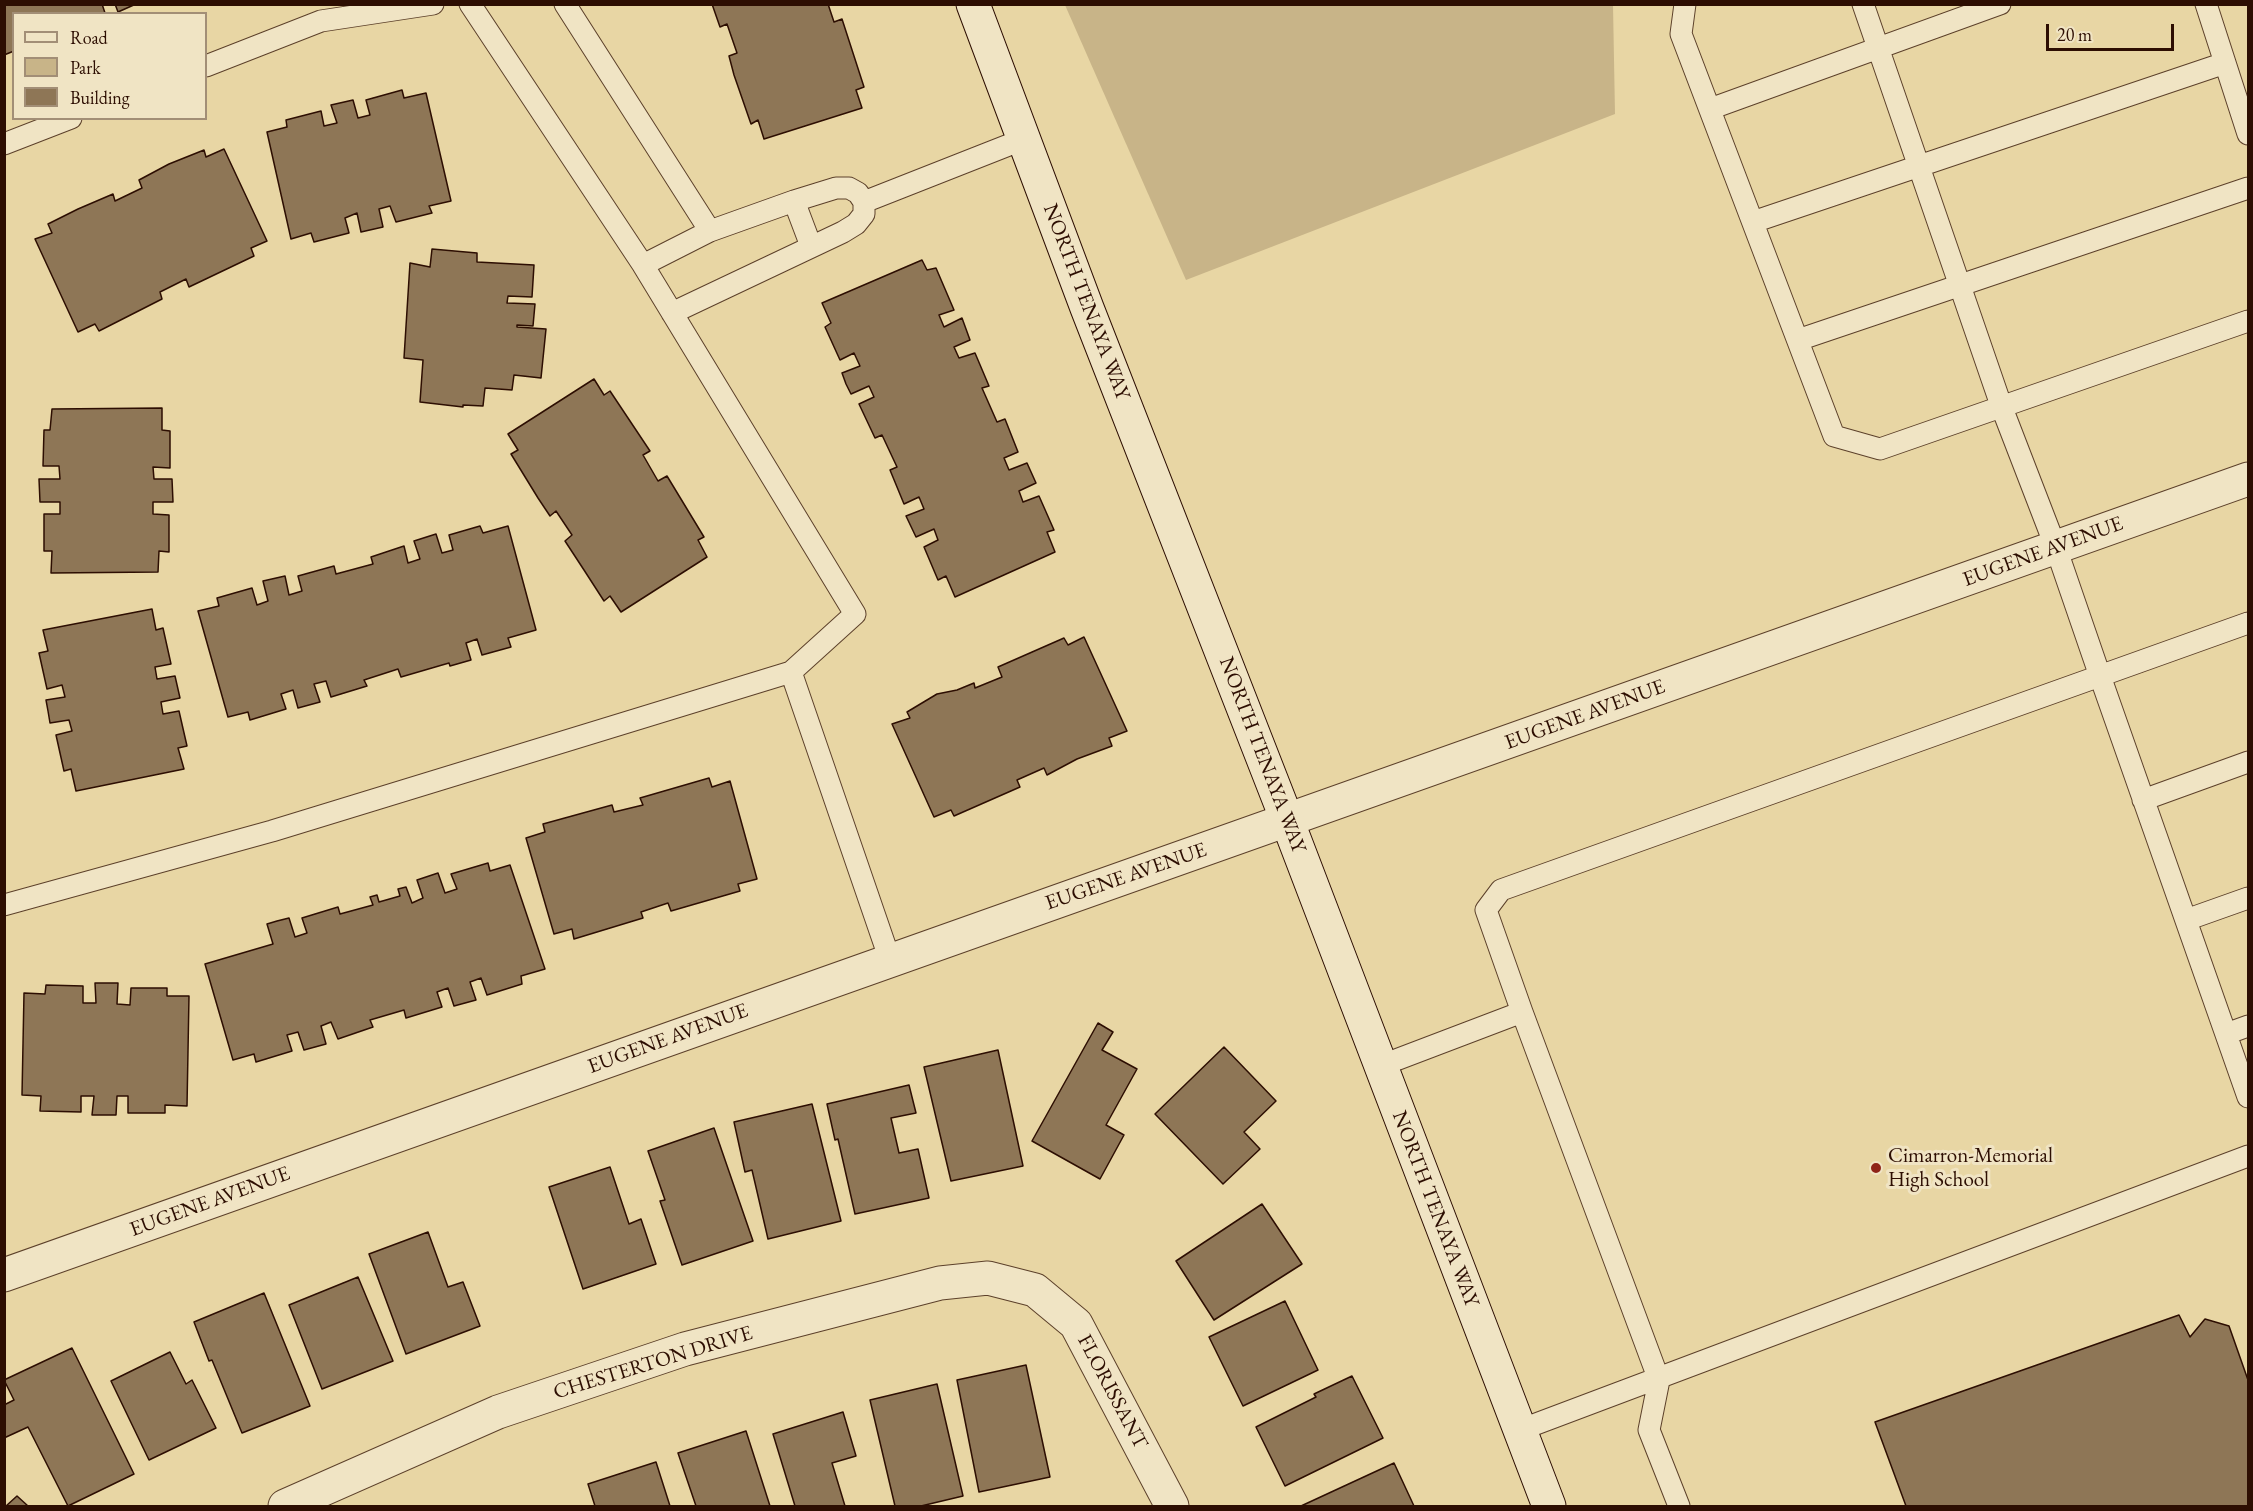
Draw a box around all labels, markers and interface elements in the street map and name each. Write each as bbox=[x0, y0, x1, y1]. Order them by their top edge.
legend bbox=[12, 12, 207, 120]
scale bar bbox=[2049, 12, 2176, 50]
text: 20 m bbox=[2057, 23, 2092, 46]
text: Road bbox=[70, 26, 108, 49]
text: Park bbox=[70, 56, 101, 79]
text: Building bbox=[70, 86, 130, 109]
street label: NORTH TENAYA WAY bbox=[1037, 201, 1135, 403]
street label: EUGENE AVENUE bbox=[1959, 511, 2127, 593]
street label: NORTH TENAYA WAY bbox=[1213, 654, 1311, 856]
street label: EUGENE AVENUE bbox=[1501, 674, 1669, 756]
street label: EUGENE AVENUE bbox=[1042, 838, 1210, 916]
street label: EUGENE AVENUE bbox=[584, 998, 752, 1080]
street label: NORTH TENAYA WAY bbox=[1386, 1108, 1484, 1310]
place label: Cimarron-Memorial High School bbox=[1888, 1143, 2053, 1193]
street label: EUGENE AVENUE bbox=[126, 1161, 294, 1243]
marker: Cimarron-Memorial High School bbox=[1869, 1161, 1883, 1175]
street label: CHESTERTON DRIVE bbox=[550, 1321, 756, 1405]
street label: FLORISSANT bbox=[1071, 1330, 1153, 1454]

